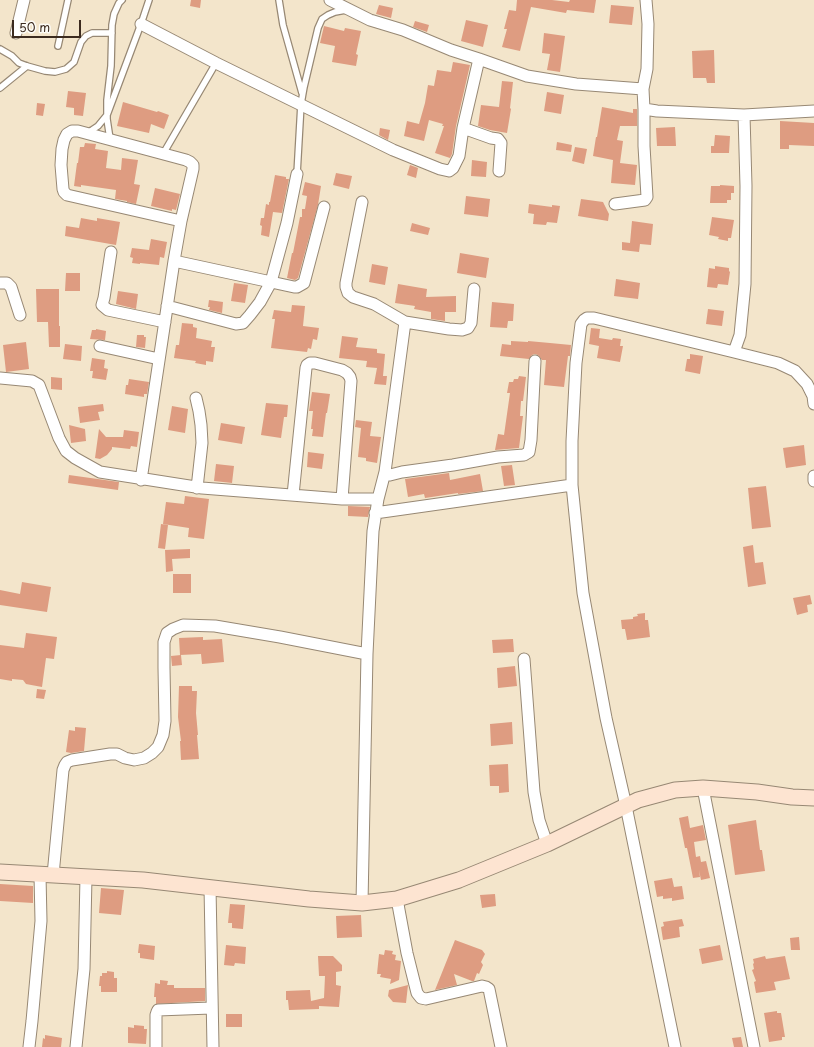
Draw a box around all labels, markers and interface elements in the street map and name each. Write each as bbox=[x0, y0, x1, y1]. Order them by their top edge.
scale bar bbox=[14, 12, 83, 38]
text: 50 m bbox=[19, 18, 50, 36]

